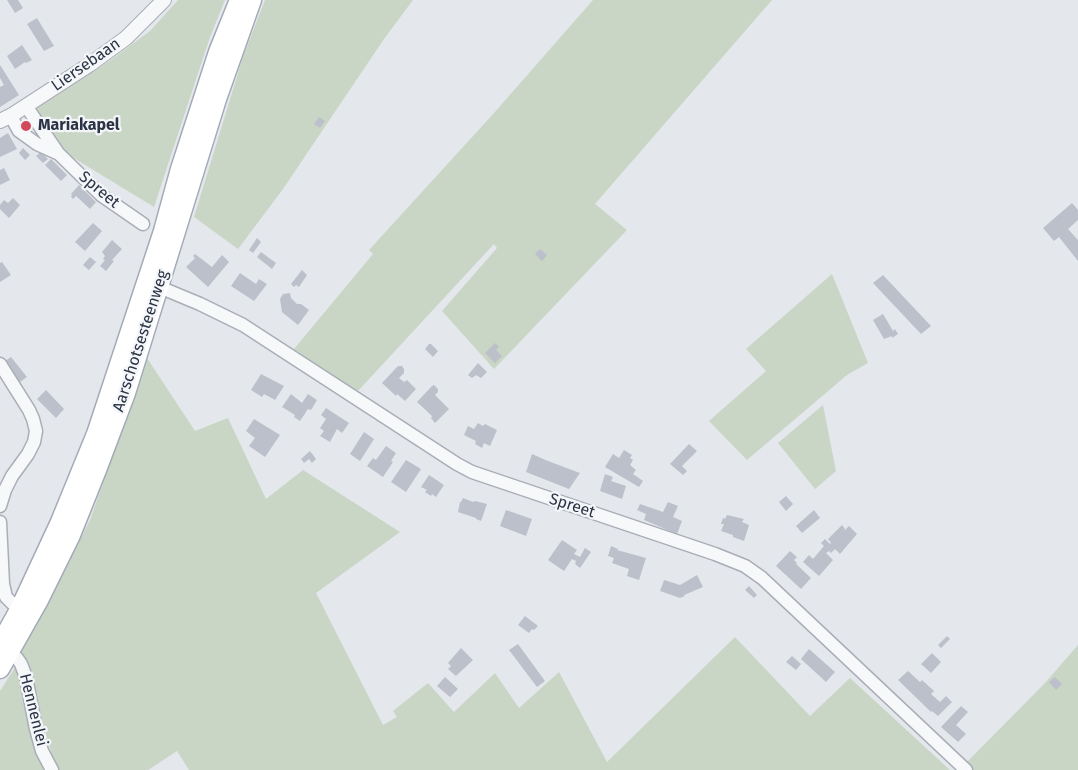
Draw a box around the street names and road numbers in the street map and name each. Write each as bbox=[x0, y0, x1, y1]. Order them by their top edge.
street label: Liersebaan bbox=[48, 34, 124, 96]
street label: Spreet bbox=[75, 167, 123, 213]
street label: Aarschotsesteenweg bbox=[109, 268, 173, 414]
street label: Spreet bbox=[547, 490, 597, 522]
street label: Hennenlei bbox=[15, 672, 51, 748]

